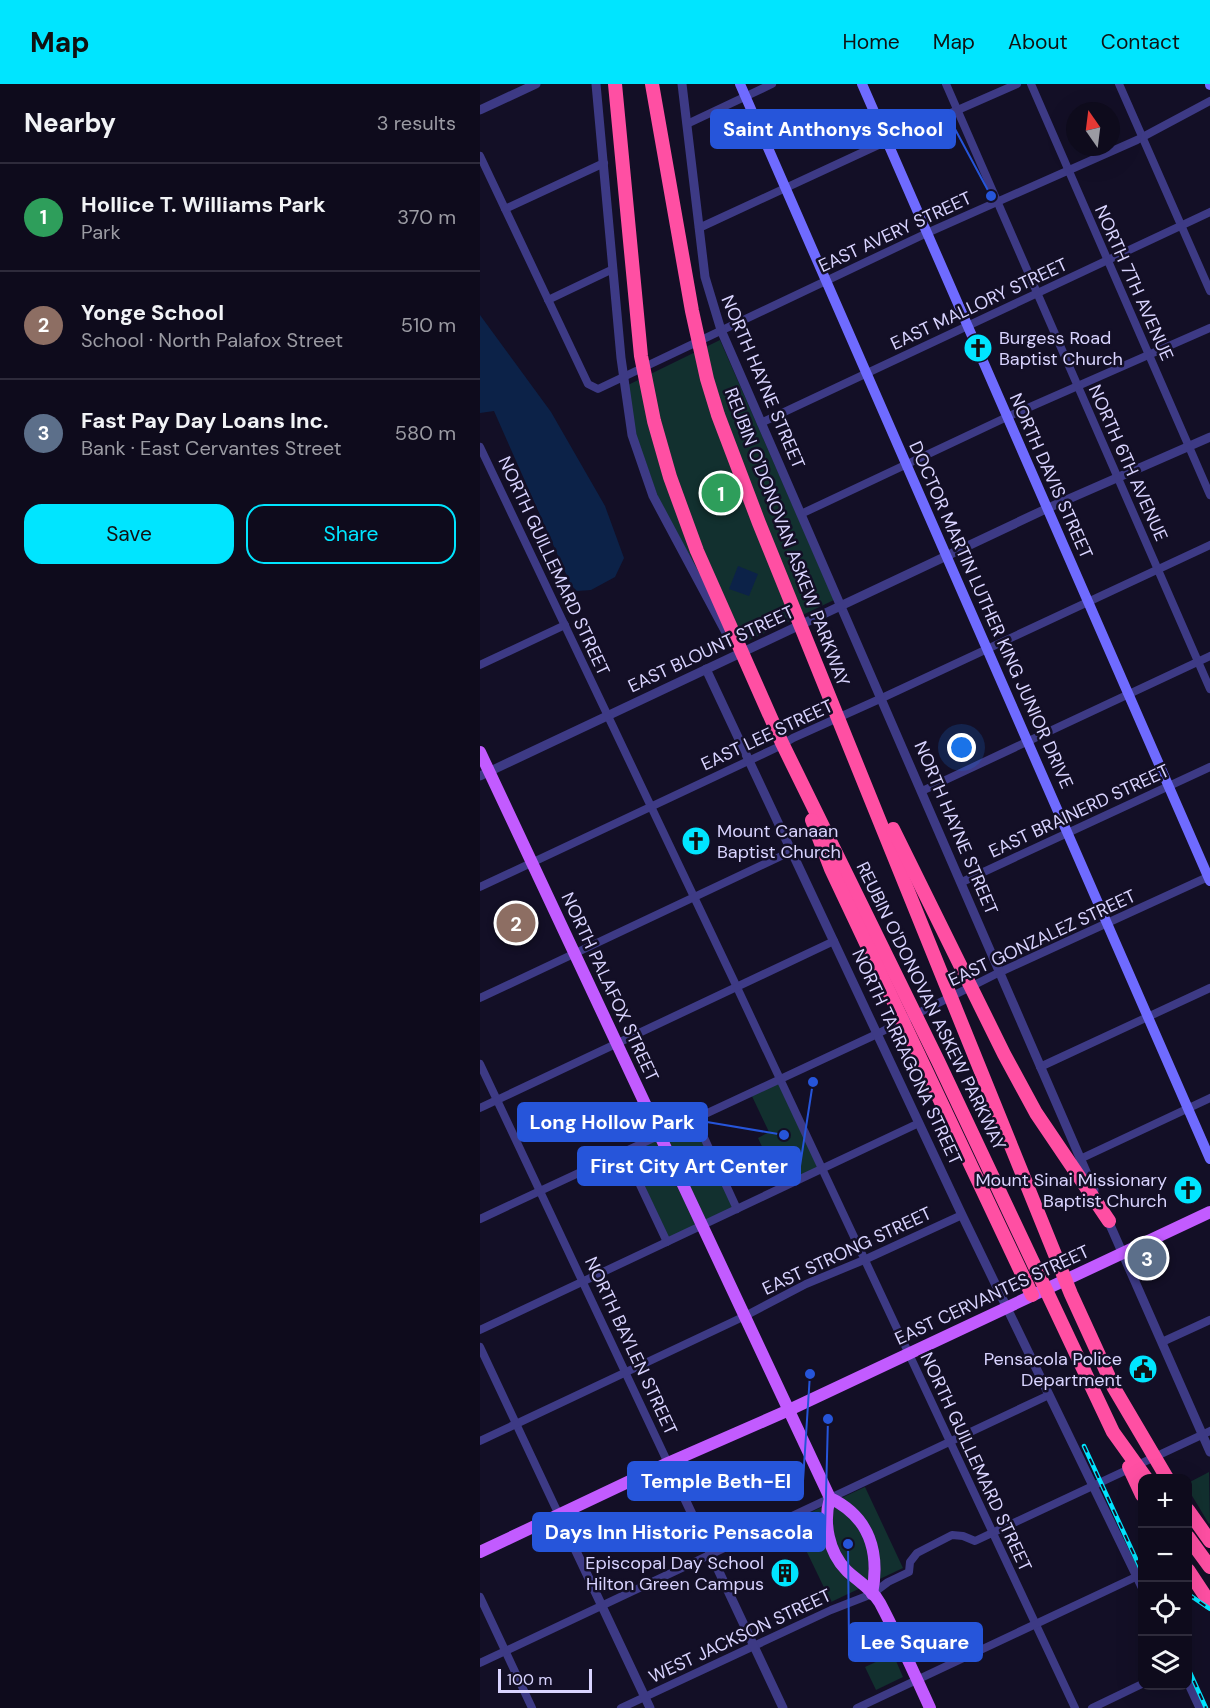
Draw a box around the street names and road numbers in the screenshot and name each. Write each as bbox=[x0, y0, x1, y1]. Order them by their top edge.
street label: EAST AVERY STREET bbox=[815, 186, 975, 278]
street label: NORTH 7TH AVENUE bbox=[1089, 201, 1179, 365]
street label: EAST MALLORY STREET bbox=[887, 252, 1071, 356]
street label: NORTH HAYNE STREET bbox=[716, 292, 810, 472]
street label: NORTH 6TH AVENUE bbox=[1083, 381, 1173, 545]
street label: REUBIN O'DONOVAN ASKEW PARKWAY bbox=[719, 384, 855, 690]
street label: NORTH DAVIS STREET bbox=[1004, 389, 1098, 563]
street label: DOCTOR MARTIN LUTHER KING JUNIOR DRIVE bbox=[903, 438, 1079, 792]
street label: NORTH GUILLEMARD STREET bbox=[493, 452, 615, 680]
street label: EAST BLOUNT STREET bbox=[624, 600, 798, 698]
street label: EAST LEE STREET bbox=[697, 694, 837, 776]
street label: NORTH HAYNE STREET bbox=[909, 738, 1003, 918]
street label: EAST BRAINERD STREET bbox=[985, 759, 1173, 863]
street label: REUBIN O'DONOVAN ASKEW PARKWAY bbox=[851, 858, 1012, 1155]
street label: EAST GONZALEZ STREET bbox=[944, 884, 1140, 992]
street label: NORTH PALAFOX STREET bbox=[556, 889, 664, 1085]
street label: NORTH TARRAGONA STREET bbox=[846, 945, 968, 1169]
street label: EAST STRONG STREET bbox=[758, 1201, 936, 1301]
street label: EAST CERVANTES STREET bbox=[891, 1239, 1093, 1351]
street label: NORTH BAYLEN STREET bbox=[579, 1253, 683, 1439]
street label: NORTH GUILLEMARD STREET bbox=[915, 1348, 1037, 1576]
street label: WEST JACKSON STREET bbox=[645, 1583, 835, 1689]

